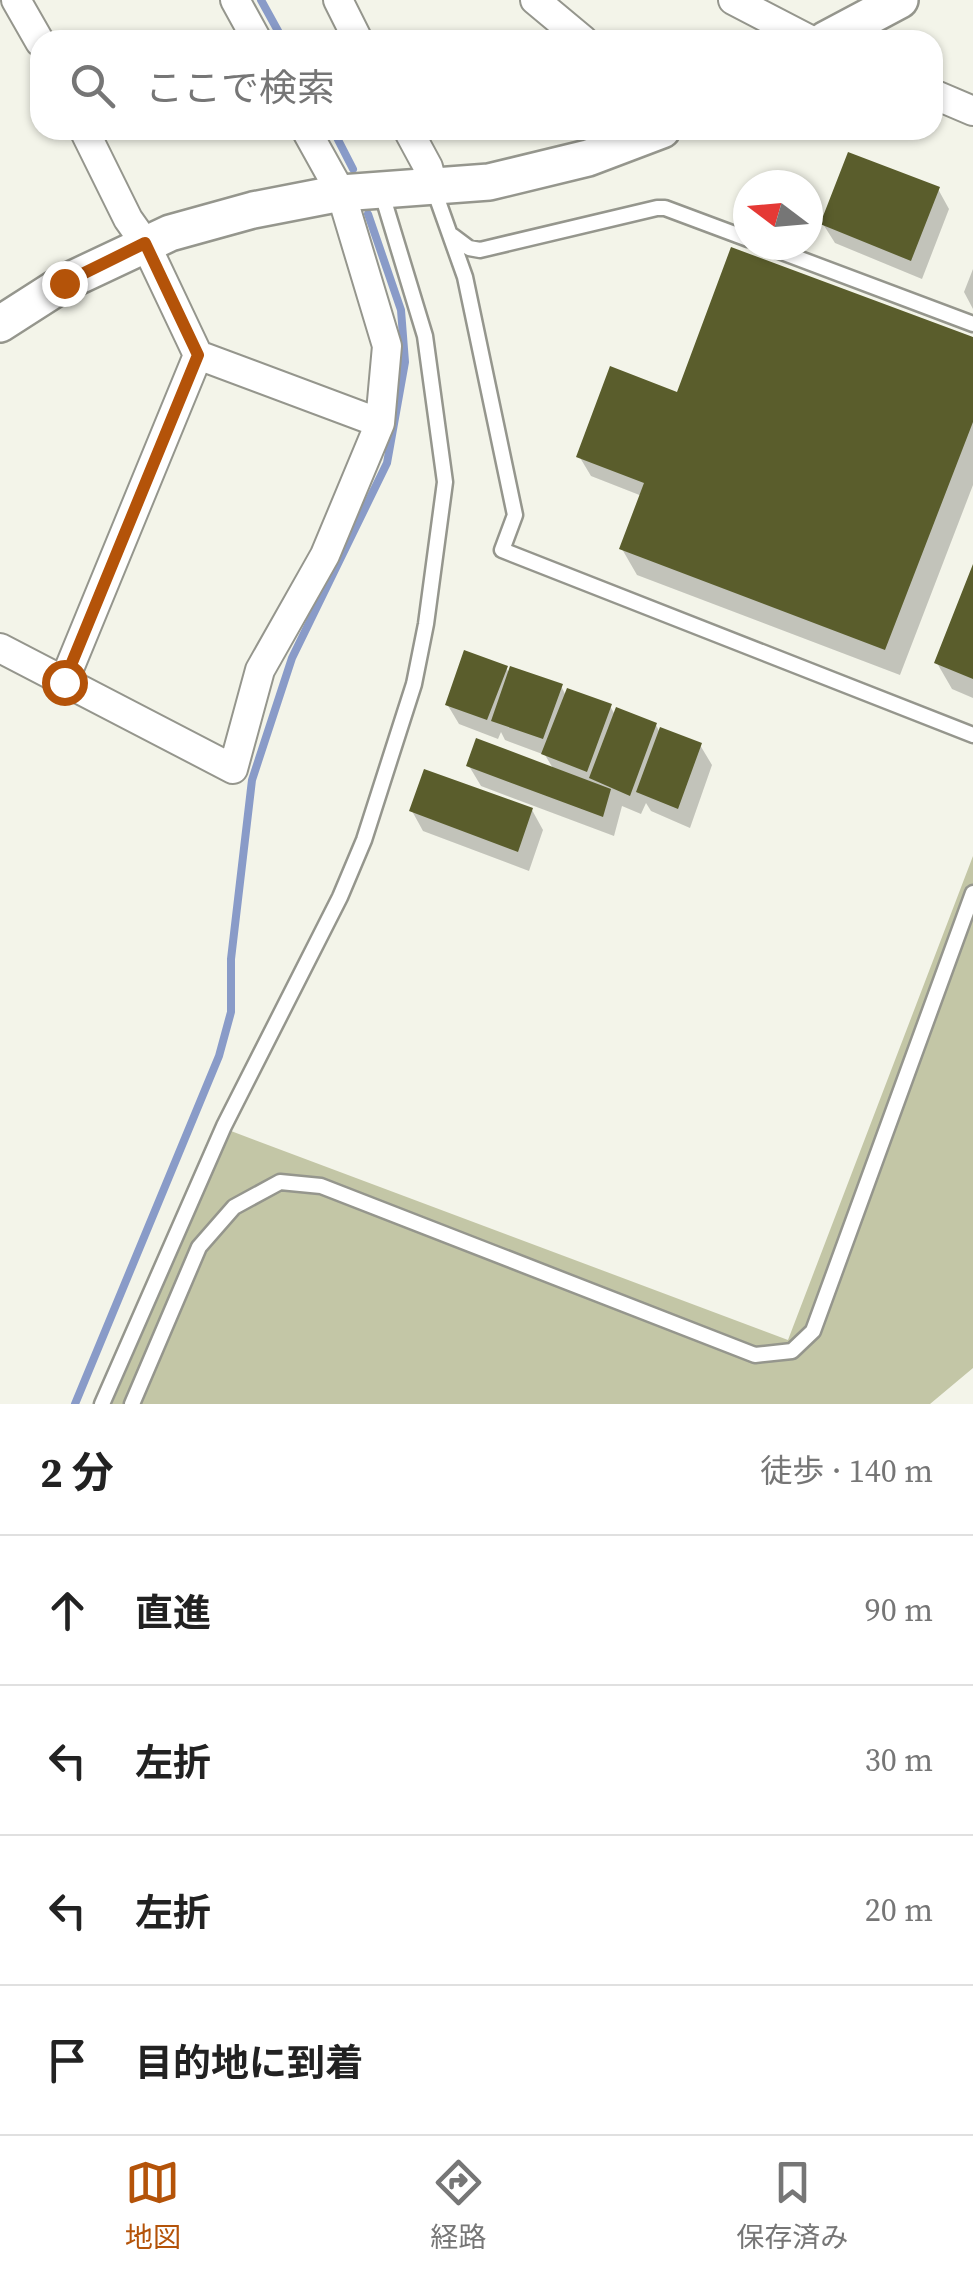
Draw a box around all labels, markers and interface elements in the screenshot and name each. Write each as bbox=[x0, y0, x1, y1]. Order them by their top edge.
search box bbox=[30, 30, 943, 140]
icon: search bbox=[65, 58, 120, 113]
text: ここで検索 bbox=[145, 62, 335, 114]
north arrow bbox=[733, 170, 823, 260]
route end bbox=[42, 261, 88, 307]
route start bbox=[42, 660, 88, 706]
text: 2 分 bbox=[40, 1443, 114, 1501]
text: 徒歩 · 140 m bbox=[760, 1449, 933, 1493]
icon: ahead bbox=[40, 1583, 95, 1638]
text: 直進 bbox=[135, 1587, 211, 1639]
text: 90 m bbox=[865, 1588, 933, 1632]
icon: left bbox=[40, 1733, 95, 1788]
text: 左折 bbox=[135, 1737, 211, 1789]
text: 30 m bbox=[865, 1738, 933, 1782]
icon: left bbox=[40, 1883, 95, 1938]
text: 左折 bbox=[135, 1887, 211, 1939]
text: 20 m bbox=[865, 1888, 933, 1932]
icon: arrive bbox=[40, 2033, 95, 2088]
text: 目的地に到着 bbox=[135, 2037, 363, 2089]
tab: 地図 bbox=[125, 2155, 181, 2256]
tab: 経路 bbox=[430, 2155, 486, 2256]
tab: 保存済み bbox=[736, 2155, 848, 2256]

